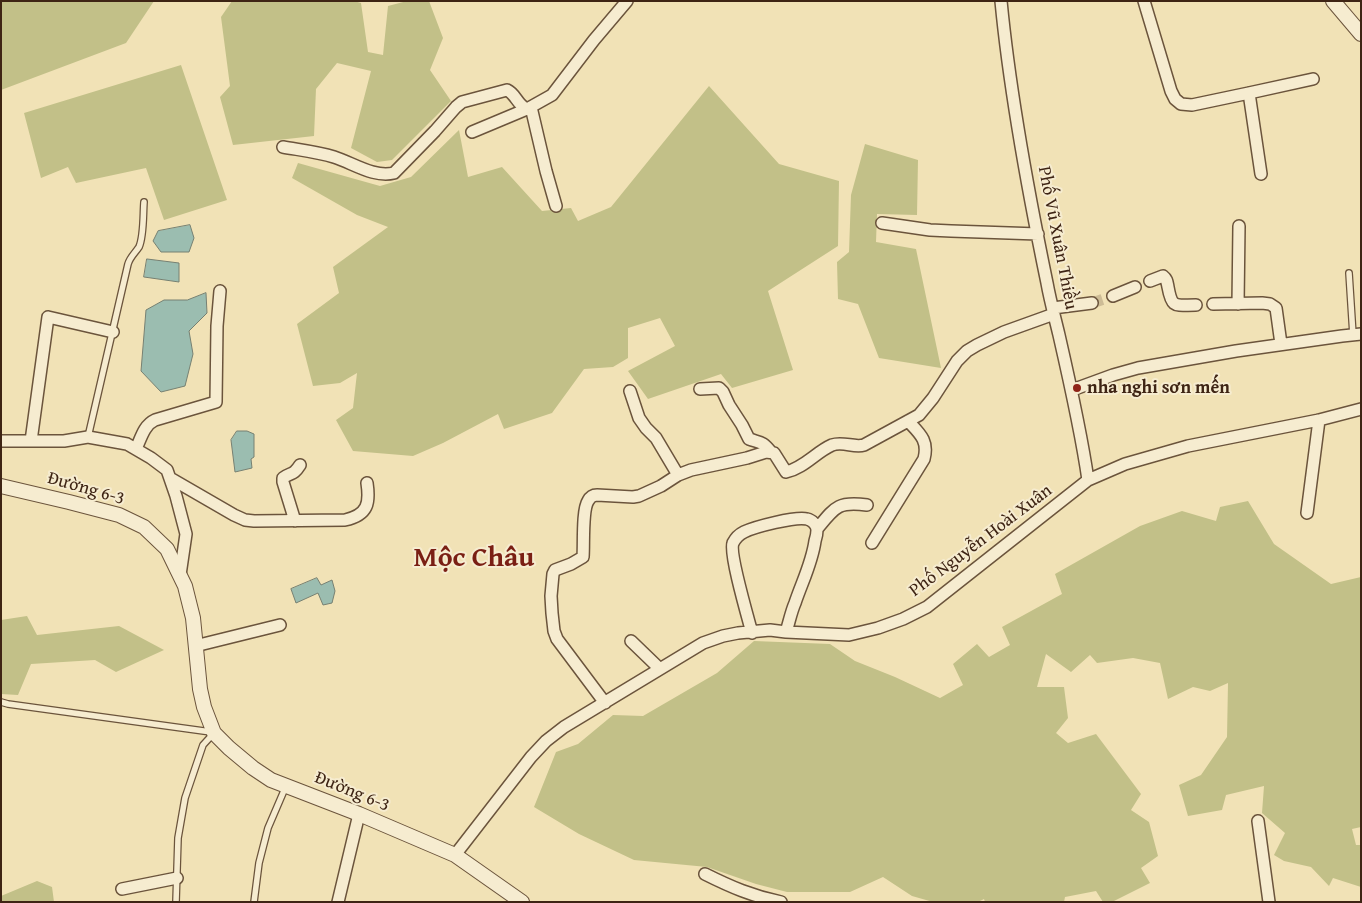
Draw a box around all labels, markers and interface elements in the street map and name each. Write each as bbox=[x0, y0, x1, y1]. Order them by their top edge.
street label: Phố Vũ Xuân Thiều bbox=[1033, 165, 1081, 311]
place label: nha nghi sơn mến bbox=[1087, 377, 1230, 399]
marker: nha nghi sơn mến bbox=[1071, 382, 1083, 394]
street label: Đường 6-3 bbox=[45, 468, 127, 510]
street label: Phố Nguyễn Hoài Xuân bbox=[905, 480, 1057, 602]
district label: Mộc Châu bbox=[414, 542, 534, 576]
street label: Đường 6-3 bbox=[311, 767, 393, 817]

